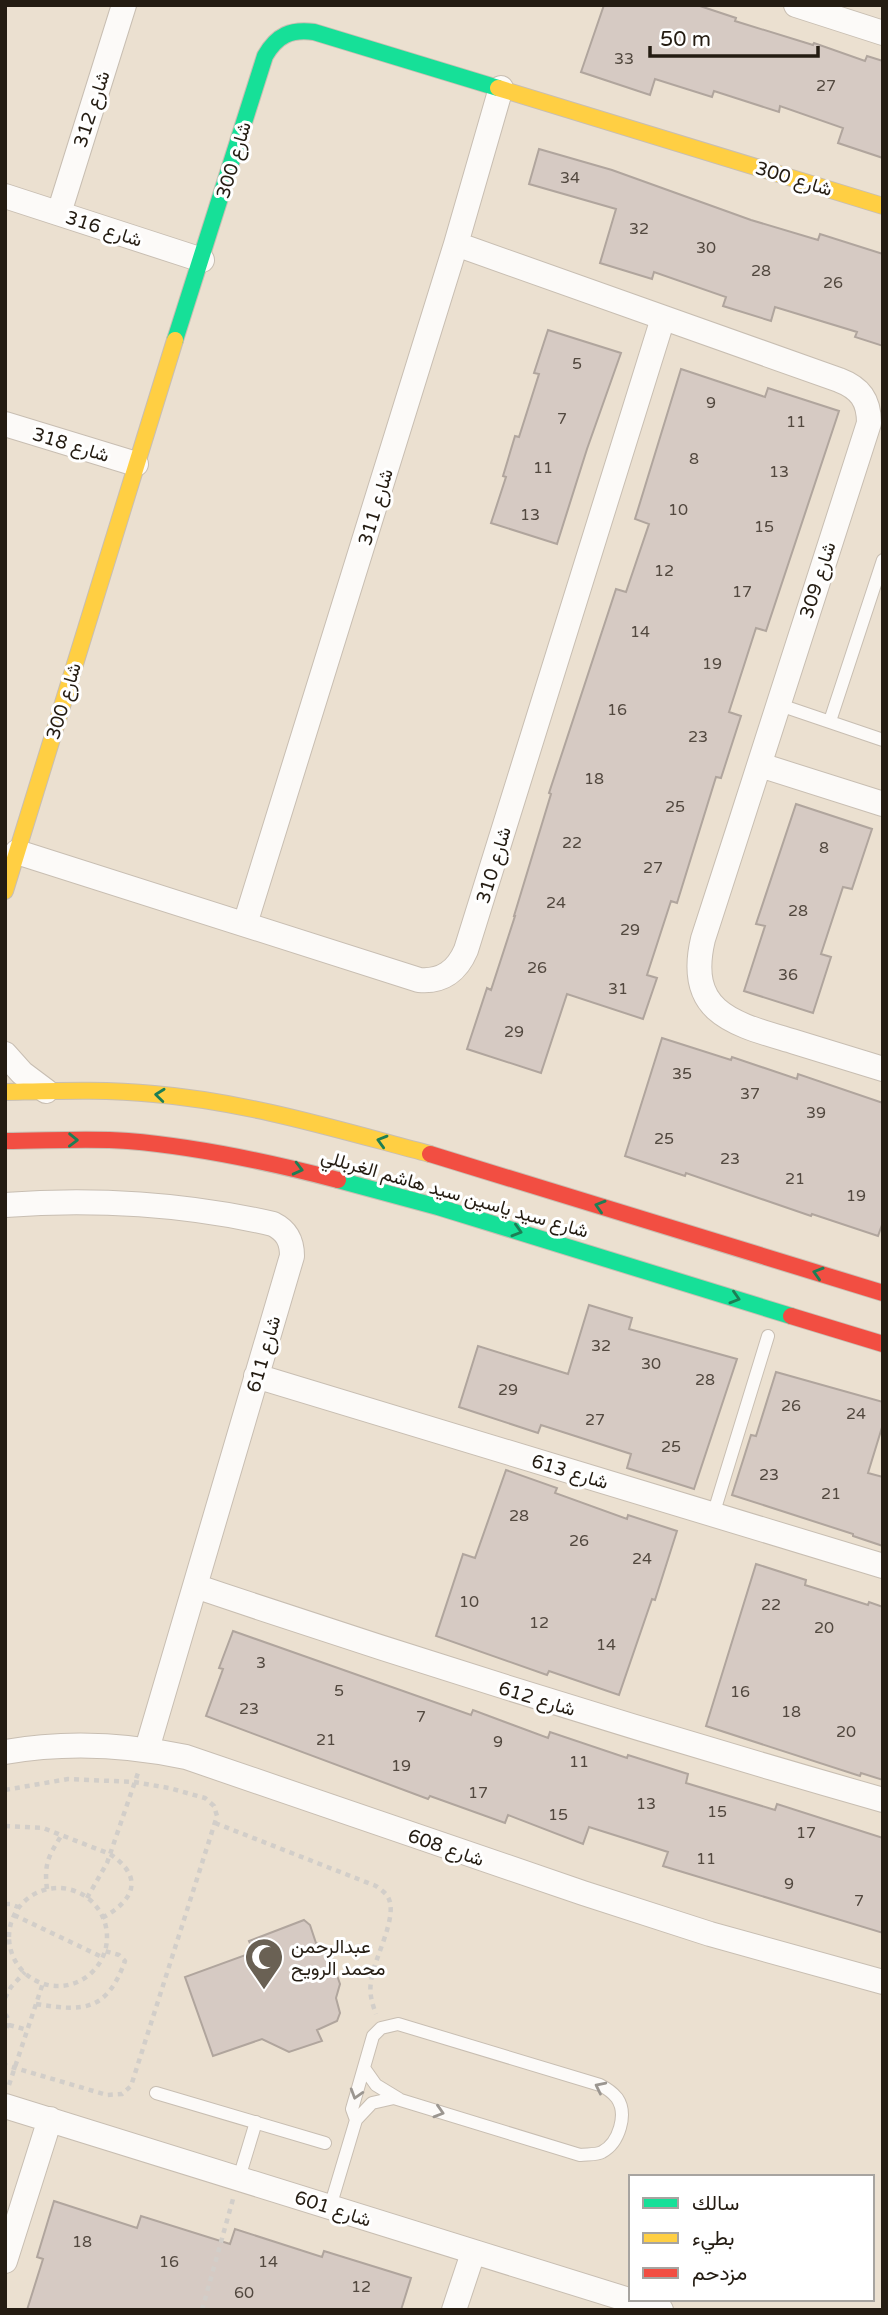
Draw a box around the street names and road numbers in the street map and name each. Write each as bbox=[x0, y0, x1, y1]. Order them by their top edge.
street label: شارع 312 bbox=[69, 68, 116, 151]
street label: شارع 300 bbox=[212, 119, 257, 202]
street label: شارع 300 bbox=[752, 157, 835, 202]
street label: شارع 316 bbox=[62, 206, 145, 253]
street label: شارع 318 bbox=[29, 423, 112, 468]
street label: شارع 311 bbox=[354, 466, 399, 549]
street label: شارع 309 bbox=[795, 539, 842, 622]
street label: شارع 300 bbox=[42, 660, 87, 743]
street label: شارع 310 bbox=[472, 824, 517, 907]
street label: شارع سيد ياسين سيد هاشم الغربللي bbox=[318, 1145, 591, 1247]
street label: شارع 611 bbox=[243, 1313, 286, 1396]
street label: شارع 613 bbox=[528, 1450, 611, 1495]
street label: شارع 612 bbox=[495, 1677, 578, 1722]
street label: شارع 608 bbox=[404, 1825, 487, 1872]
street label: شارع 601 bbox=[291, 2186, 374, 2233]

